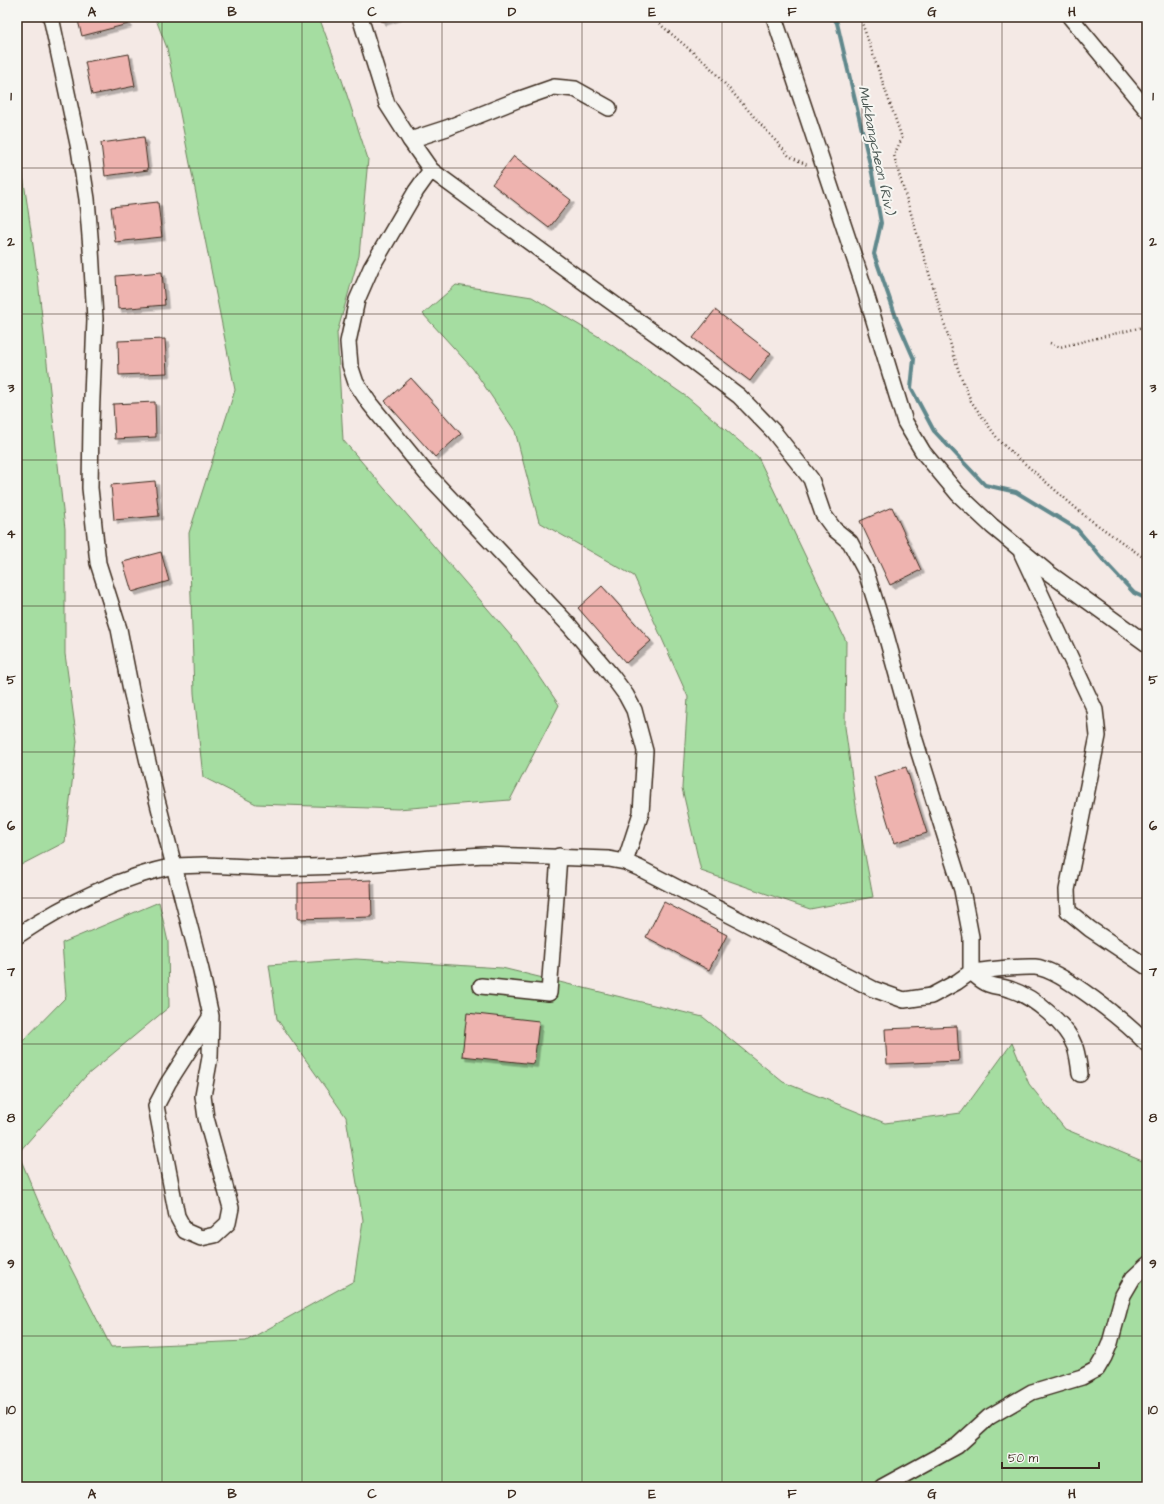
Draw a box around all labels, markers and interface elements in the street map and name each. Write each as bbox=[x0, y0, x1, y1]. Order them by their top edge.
text: A bbox=[88, 3, 97, 21]
text: B bbox=[227, 3, 237, 21]
text: C bbox=[367, 3, 377, 21]
text: D bbox=[508, 3, 517, 21]
text: E bbox=[648, 3, 656, 21]
text: F bbox=[787, 3, 797, 21]
text: G bbox=[927, 3, 937, 21]
text: H bbox=[1068, 3, 1076, 21]
water label: Mukbangcheon (Riv.) bbox=[853, 84, 900, 218]
text: 1 bbox=[10, 87, 12, 105]
text: 1 bbox=[1152, 87, 1154, 105]
text: 2 bbox=[6, 233, 15, 251]
text: 2 bbox=[1148, 233, 1157, 251]
text: 3 bbox=[7, 379, 15, 397]
text: 3 bbox=[1149, 379, 1157, 397]
text: 4 bbox=[7, 525, 16, 543]
text: 4 bbox=[1149, 525, 1158, 543]
text: 5 bbox=[6, 671, 16, 689]
text: 5 bbox=[1148, 671, 1158, 689]
text: 6 bbox=[7, 817, 16, 835]
text: 6 bbox=[1149, 817, 1158, 835]
text: 7 bbox=[6, 963, 16, 981]
text: 7 bbox=[1148, 963, 1158, 981]
text: 8 bbox=[7, 1109, 16, 1127]
text: 8 bbox=[1149, 1109, 1158, 1127]
text: 9 bbox=[7, 1255, 15, 1273]
text: 9 bbox=[1149, 1255, 1157, 1273]
text: 10 bbox=[6, 1401, 17, 1419]
text: 10 bbox=[1148, 1401, 1159, 1419]
scale bar bbox=[1002, 1444, 1099, 1470]
text: 50 m bbox=[1008, 1450, 1039, 1467]
text: A bbox=[88, 1485, 97, 1503]
text: B bbox=[227, 1485, 237, 1503]
text: C bbox=[367, 1485, 377, 1503]
text: D bbox=[508, 1485, 517, 1503]
text: E bbox=[648, 1485, 656, 1503]
text: F bbox=[787, 1485, 797, 1503]
text: G bbox=[927, 1485, 937, 1503]
text: H bbox=[1068, 1485, 1076, 1503]

